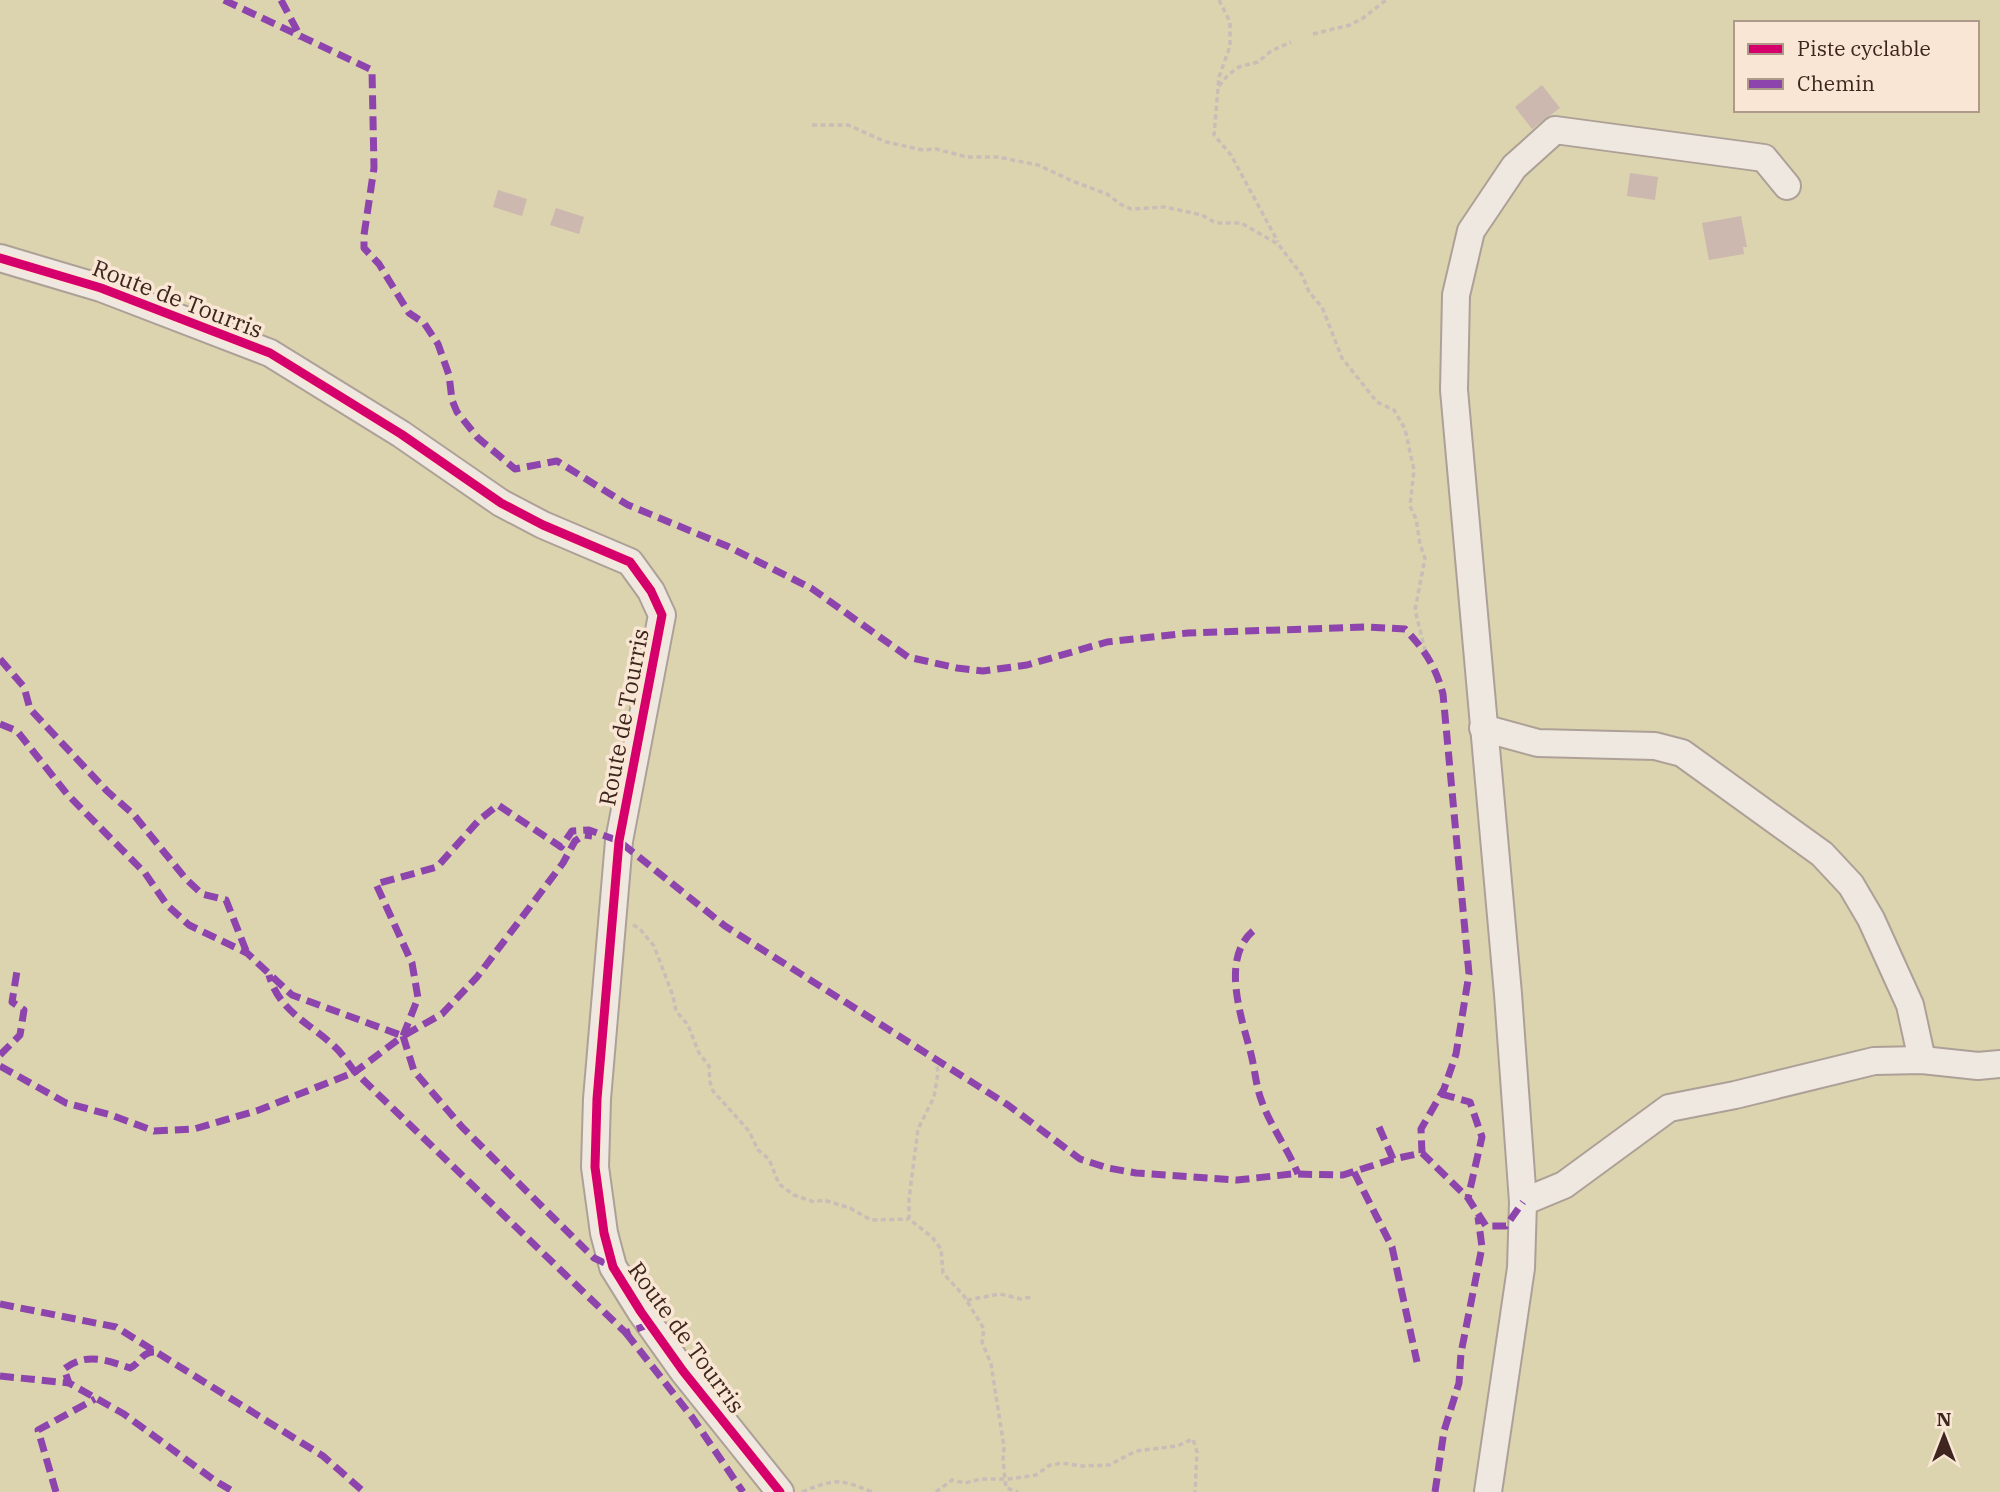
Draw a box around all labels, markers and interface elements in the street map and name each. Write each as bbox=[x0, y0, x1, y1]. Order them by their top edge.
legend bbox=[1734, 21, 1979, 112]
text: Piste cyclable bbox=[1797, 34, 1931, 62]
text: Chemin bbox=[1797, 69, 1875, 97]
street label: Route de Tourris bbox=[89, 252, 267, 344]
street label: Route de Tourris bbox=[591, 626, 655, 808]
street label: Route de Tourris bbox=[622, 1255, 752, 1419]
north arrow bbox=[1909, 1401, 1979, 1471]
text: N bbox=[1936, 1407, 1952, 1431]

